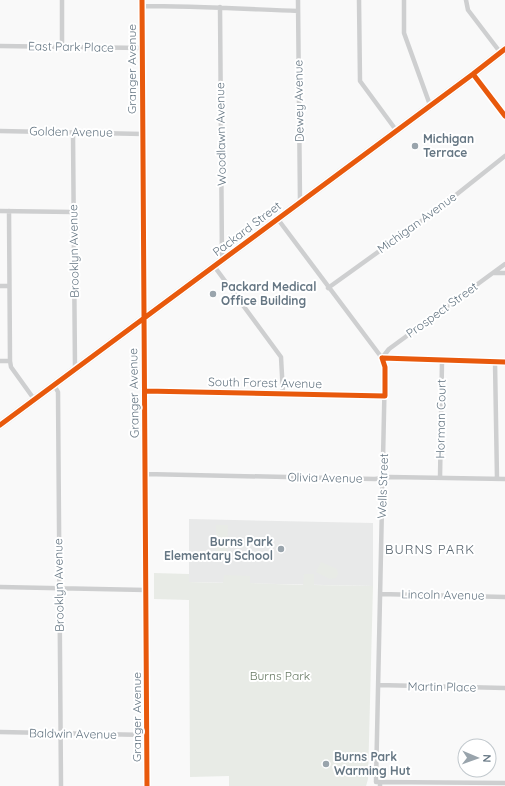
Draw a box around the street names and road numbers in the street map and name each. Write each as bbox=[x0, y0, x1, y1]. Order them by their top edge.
street label: Granger Avenue bbox=[124, 24, 139, 114]
street label: East Park Place bbox=[28, 38, 114, 55]
street label: Dewey Avenue bbox=[290, 59, 307, 142]
street label: Woodlawn Avenue bbox=[212, 82, 229, 186]
street label: Golden Avenue bbox=[29, 123, 113, 140]
street label: Michigan Avenue bbox=[374, 189, 459, 256]
street label: Packard Street bbox=[209, 198, 284, 259]
street label: Brooklyn Avenue bbox=[65, 204, 82, 298]
street label: Prospect Street bbox=[403, 279, 480, 341]
street label: Granger Avenue bbox=[125, 348, 142, 438]
street label: South Forest Avenue bbox=[208, 374, 322, 391]
street label: Horman Court bbox=[432, 379, 449, 459]
street label: Wells Street bbox=[374, 453, 391, 519]
street label: Olivia Avenue bbox=[287, 469, 363, 486]
street label: Brooklyn Avenue bbox=[50, 538, 67, 632]
street label: Lincoln Avenue bbox=[401, 586, 485, 603]
street label: Granger Avenue bbox=[129, 672, 144, 762]
street label: Martin Place bbox=[407, 678, 477, 695]
street label: Baldwin Avenue bbox=[29, 725, 117, 742]

